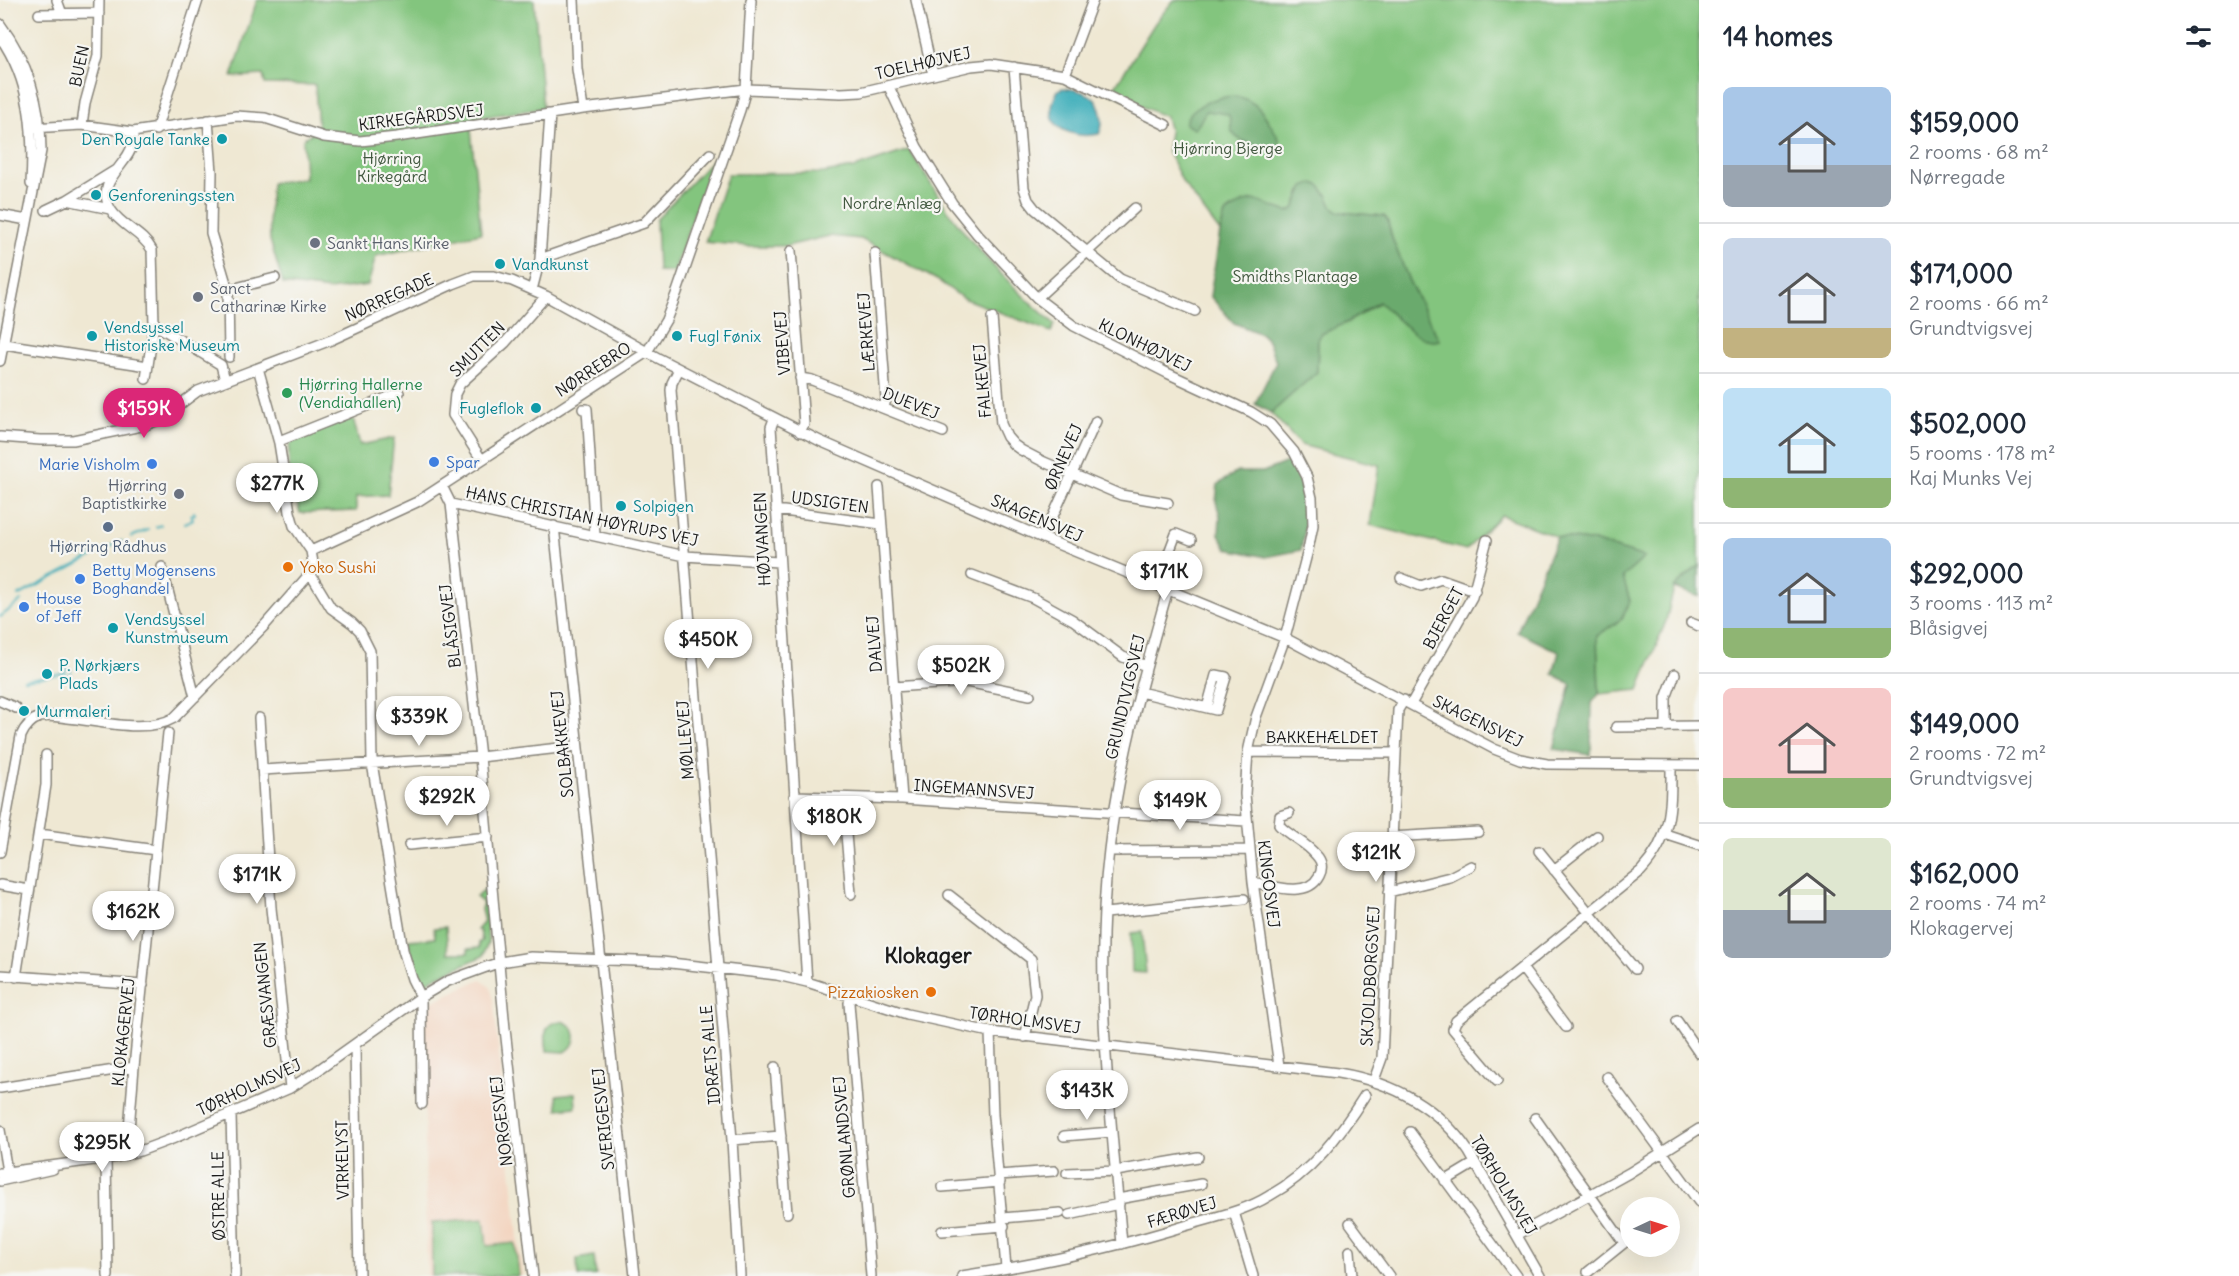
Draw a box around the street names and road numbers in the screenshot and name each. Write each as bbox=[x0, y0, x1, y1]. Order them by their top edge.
street label: TOELHØJVEJ bbox=[873, 42, 973, 84]
street label: BUEN bbox=[65, 43, 93, 89]
street label: KIRKEGÅRDSVEJ bbox=[357, 99, 485, 135]
street label: NØRREGADE bbox=[341, 268, 437, 326]
street label: LÆRKEVEJ bbox=[853, 292, 879, 372]
street label: VIBEVEJ bbox=[770, 310, 794, 376]
street label: KLONHØJVEJ bbox=[1095, 314, 1195, 376]
street label: SMUTTEN bbox=[445, 317, 509, 381]
street label: NØRREBRO bbox=[552, 337, 634, 401]
street label: FALKEVEJ bbox=[969, 343, 995, 419]
street label: DUEVEJ bbox=[880, 383, 942, 423]
street label: ØRNEVEJ bbox=[1040, 421, 1086, 493]
street label: HANS CHRISTIAN HØYRUPS VEJ bbox=[464, 482, 700, 550]
street label: UDSIGTEN bbox=[790, 487, 870, 517]
street label: SKAGENSVEJ bbox=[988, 490, 1086, 546]
street label: HØJVANGEN bbox=[750, 491, 774, 587]
street label: BLÅSIGVEJ bbox=[435, 583, 465, 669]
street label: BJERGET bbox=[1418, 584, 1468, 652]
street label: DALVEJ bbox=[862, 615, 886, 673]
street label: GRUNDTVIGSVEJ bbox=[1101, 633, 1149, 761]
street label: SOLBAKKEVEJ bbox=[546, 689, 578, 799]
street label: SKAGENSVEJ bbox=[1430, 691, 1526, 751]
street label: MØLLEVEJ bbox=[672, 700, 698, 780]
street label: BAKKEHÆLDET bbox=[1266, 727, 1378, 747]
street label: INGEMANNSVEJ bbox=[913, 775, 1035, 803]
street label: KINGOSVEJ bbox=[1254, 839, 1284, 929]
street label: SKJOLDBORGSVEJ bbox=[1356, 905, 1384, 1047]
street label: GRÆSVANGEN bbox=[249, 941, 281, 1049]
street label: KLOKAGERVEJ bbox=[107, 977, 139, 1087]
street label: TØRHOLMSVEJ bbox=[968, 1002, 1082, 1038]
street label: IDRÆTS ALLE bbox=[696, 1004, 724, 1106]
street label: TØRHOLMSVEJ bbox=[194, 1054, 304, 1120]
street label: SVERIGESVEJ bbox=[588, 1067, 618, 1171]
street label: NORGESVEJ bbox=[486, 1075, 516, 1167]
street label: GRØNLANDSVEJ bbox=[829, 1075, 859, 1199]
street label: VIRKELYST bbox=[331, 1120, 353, 1200]
street label: TØRHOLMSVEJ bbox=[1466, 1132, 1542, 1238]
street label: ØSTRE ALLE bbox=[207, 1151, 229, 1241]
street label: FÆRØVEJ bbox=[1145, 1192, 1219, 1232]

